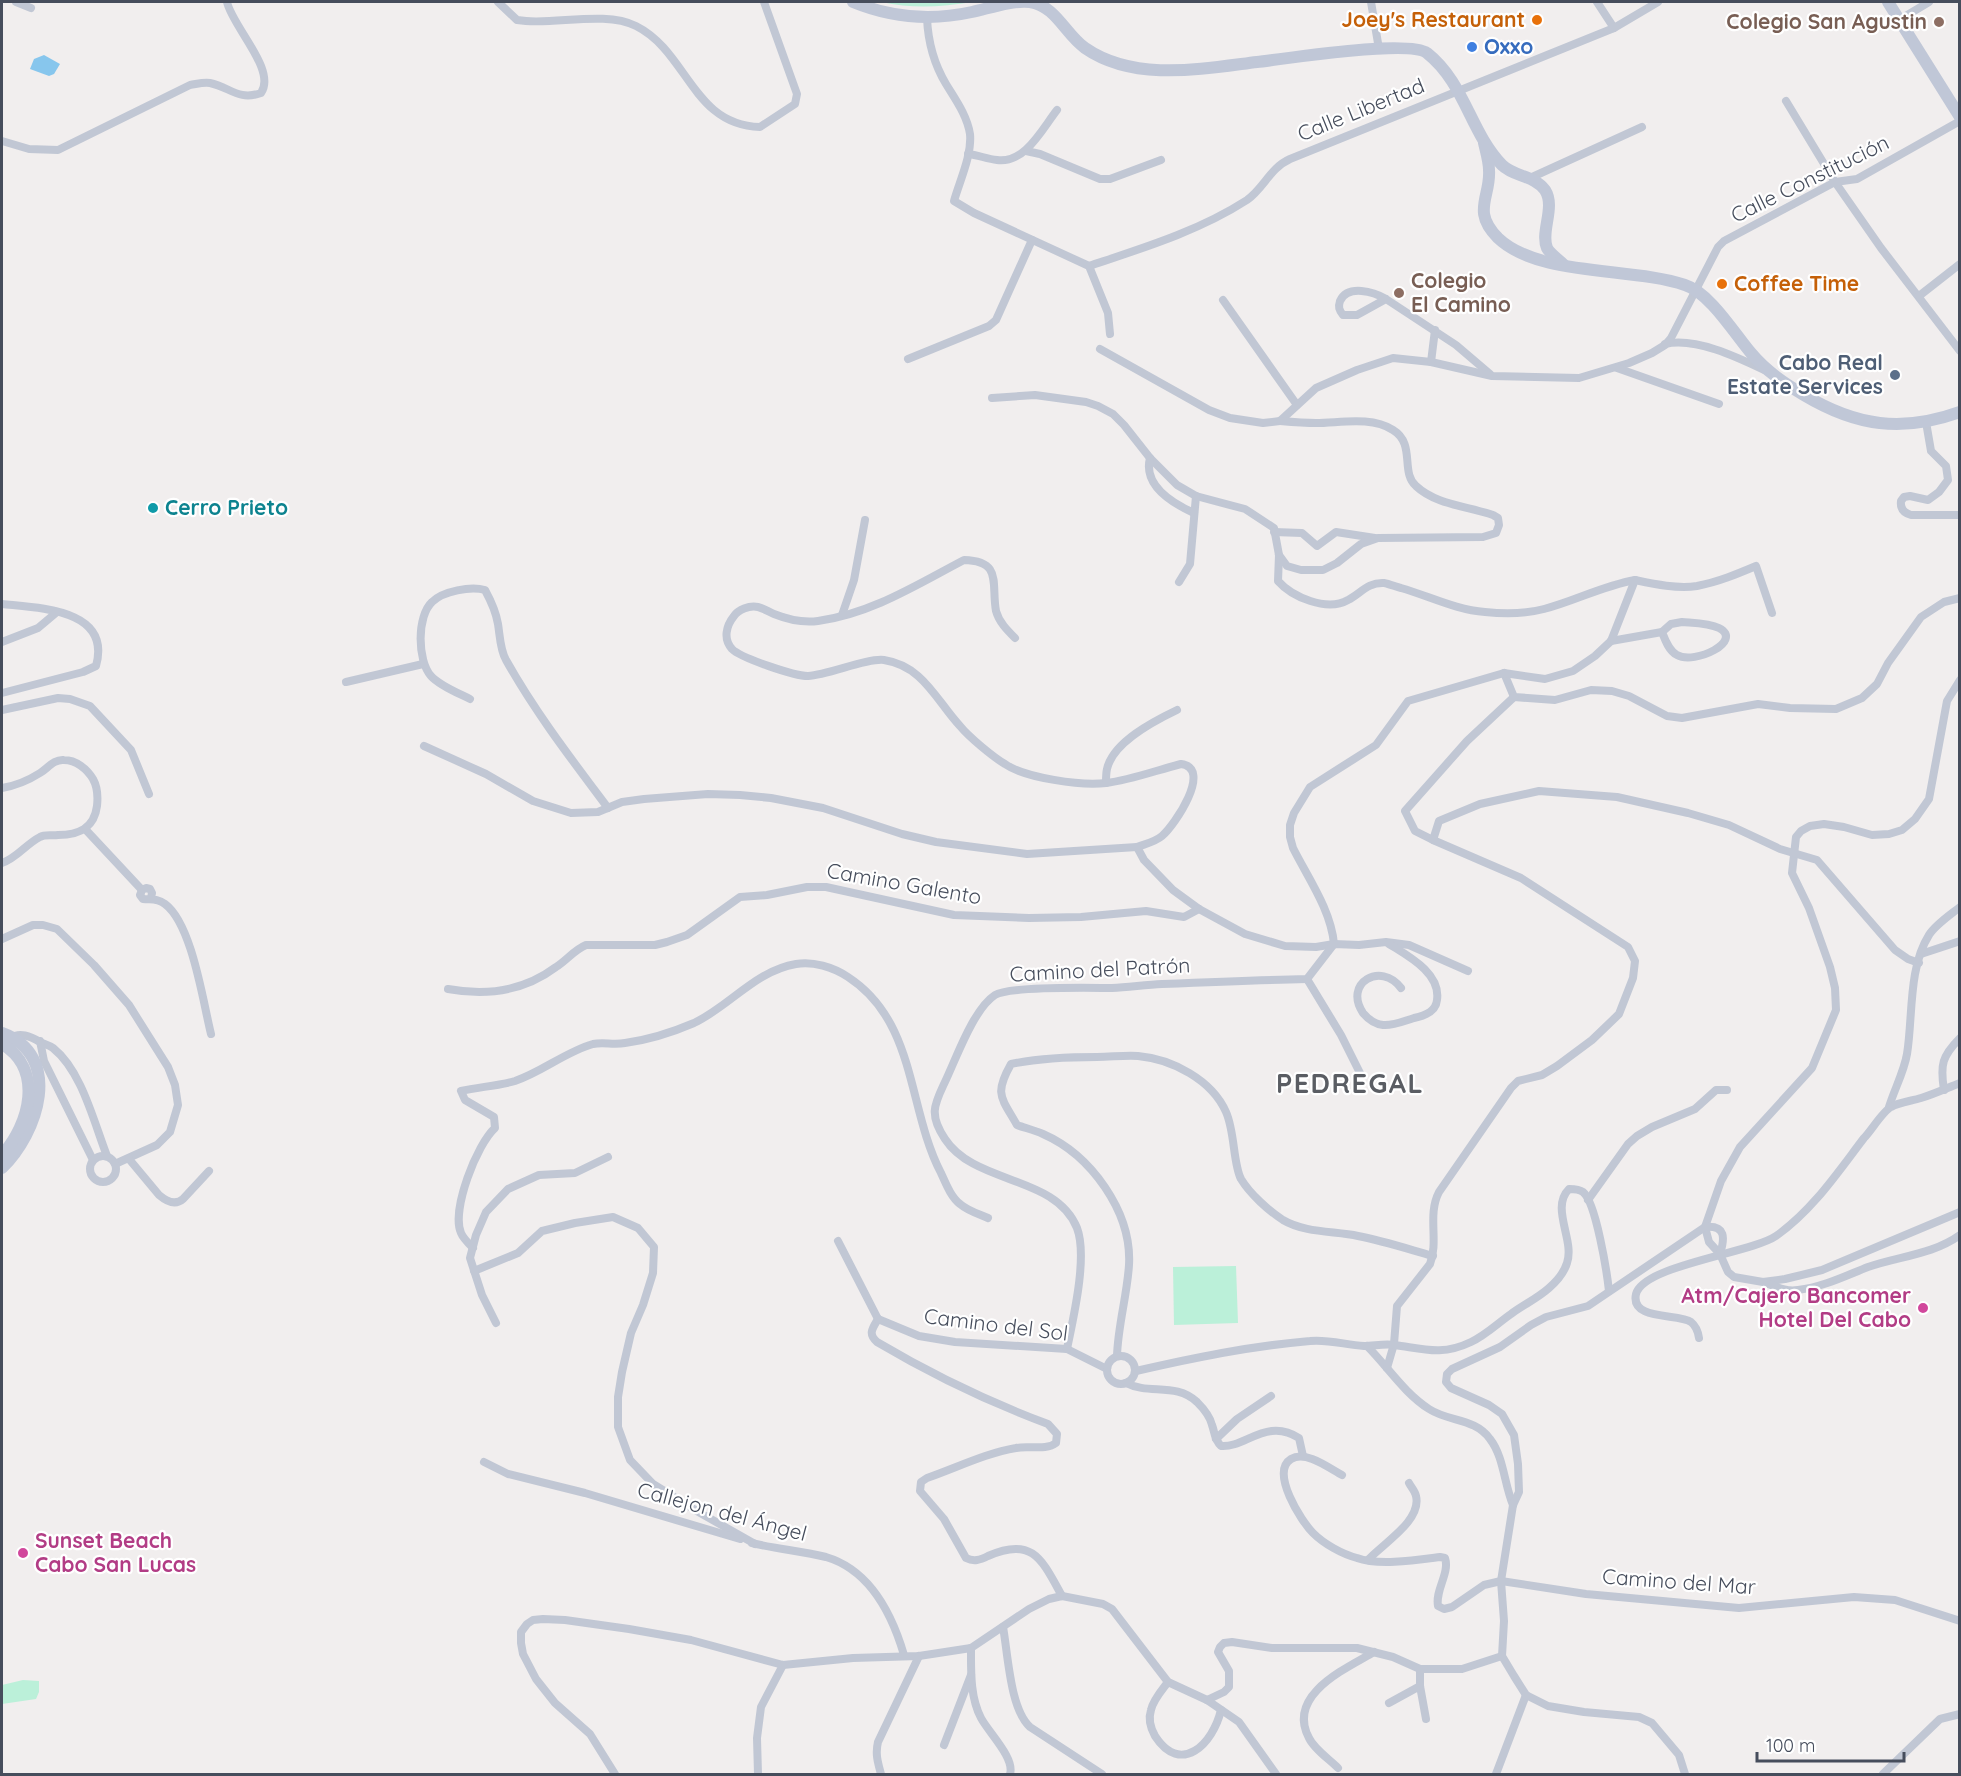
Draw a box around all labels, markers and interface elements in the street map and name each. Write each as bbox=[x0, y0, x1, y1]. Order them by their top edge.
place label: Joey's Restaurant bbox=[1341, 6, 1525, 32]
place label: Colegio San Agustin bbox=[1726, 8, 1927, 34]
marker: Joey's Restaurant bbox=[1530, 13, 1544, 27]
marker: Colegio San Agustin bbox=[1932, 15, 1946, 29]
place label: Oxxo bbox=[1484, 33, 1533, 59]
marker: Oxxo bbox=[1465, 40, 1479, 54]
street label: Calle Libertad bbox=[1293, 72, 1428, 146]
street label: Calle Constitución bbox=[1726, 129, 1893, 228]
place label: Colegio El Camino bbox=[1411, 267, 1511, 317]
place label: Coffee Time bbox=[1734, 270, 1859, 296]
marker: Coffee Time bbox=[1715, 277, 1729, 291]
marker: Colegio El Camino bbox=[1392, 286, 1406, 300]
place label: Cabo Real Estate Services bbox=[1727, 349, 1883, 399]
marker: Cabo Real Estate Services bbox=[1888, 368, 1902, 382]
place label: Cerro Prieto bbox=[165, 494, 288, 520]
marker: Cerro Prieto bbox=[146, 501, 160, 515]
street label: Camino Galento bbox=[825, 857, 984, 909]
street label: Camino del Patrón bbox=[1009, 951, 1191, 987]
district label: PEDREGAL bbox=[1276, 1066, 1424, 1100]
place label: Atm/Cajero Bancomer Hotel Del Cabo bbox=[1681, 1282, 1911, 1332]
marker: Atm/Cajero Bancomer Hotel Del Cabo bbox=[1916, 1301, 1930, 1315]
street label: Camino del Sol bbox=[923, 1302, 1070, 1346]
street label: Callejon del Ángel bbox=[635, 1476, 810, 1546]
place label: Sunset Beach Cabo San Lucas bbox=[35, 1527, 196, 1577]
marker: Sunset Beach Cabo San Lucas bbox=[16, 1546, 30, 1560]
street label: Camino del Mar bbox=[1601, 1563, 1757, 1599]
scale bar bbox=[1757, 1725, 1904, 1763]
text: 100 m bbox=[1766, 1734, 1815, 1757]

